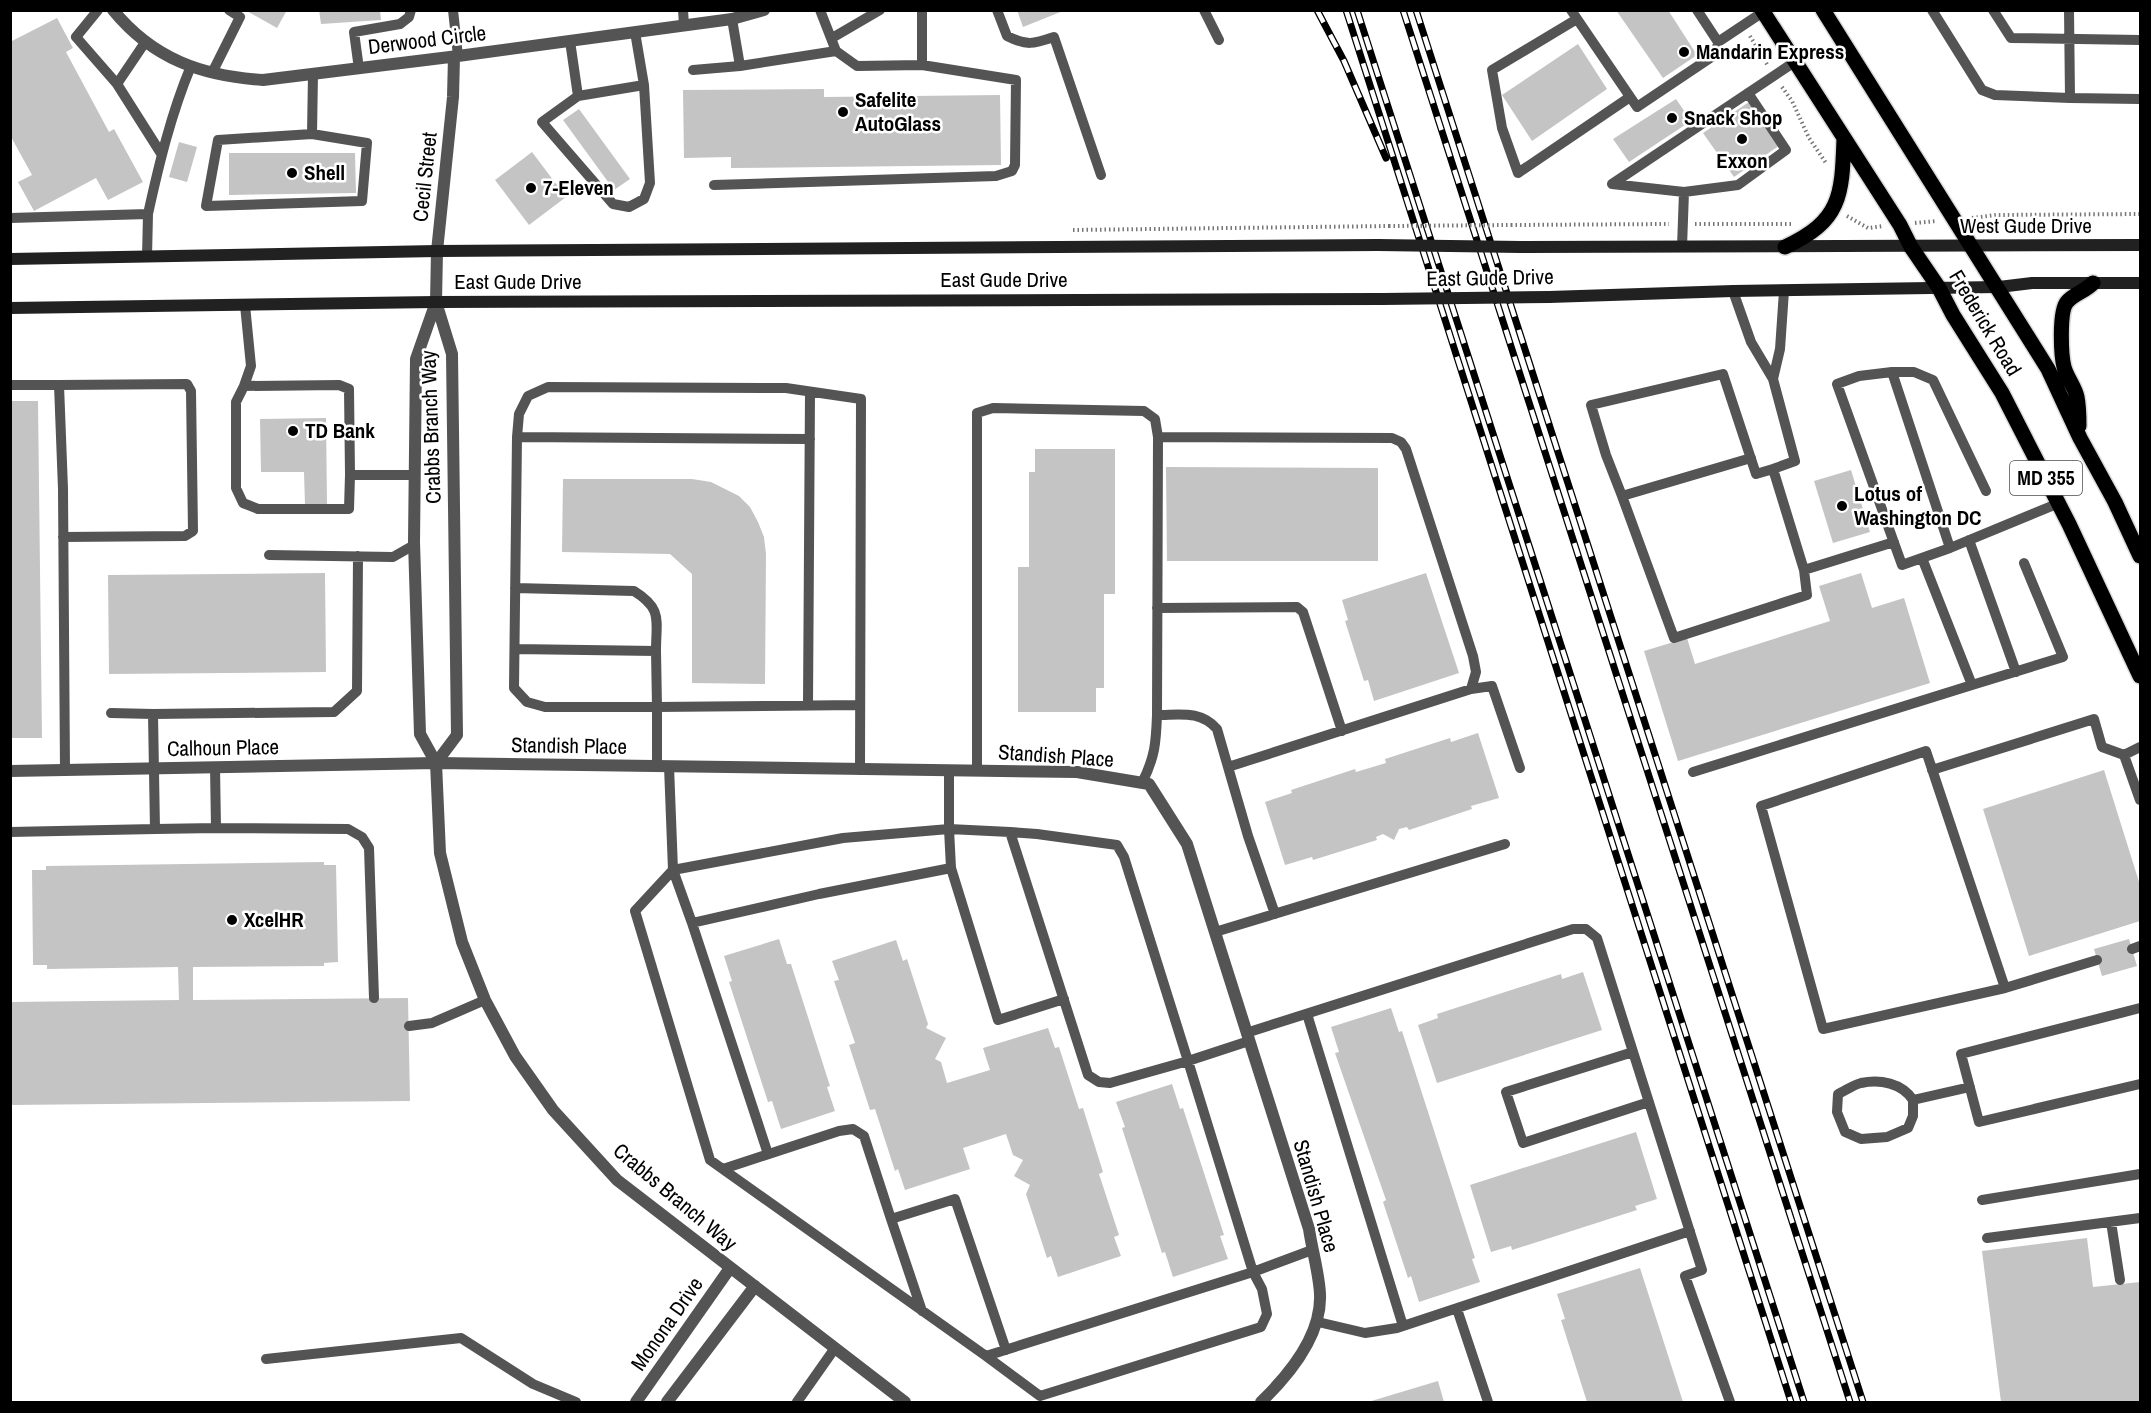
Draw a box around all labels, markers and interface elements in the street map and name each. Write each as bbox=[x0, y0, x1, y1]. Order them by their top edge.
street label: Derwood Circle bbox=[366, 18, 488, 61]
place label: Mandarin Express bbox=[1696, 37, 1844, 66]
marker: Mandarin Express bbox=[1677, 45, 1691, 59]
place label: Safelite AutoGlass bbox=[855, 85, 941, 138]
place label: Snack Shop bbox=[1684, 103, 1783, 132]
marker: Safelite AutoGlass bbox=[836, 105, 850, 119]
marker: Snack Shop bbox=[1665, 111, 1679, 125]
street label: Cecil Street bbox=[405, 130, 444, 223]
marker: Exxon bbox=[1735, 132, 1749, 146]
place label: Exxon bbox=[1716, 146, 1768, 175]
place label: Shell bbox=[304, 158, 345, 187]
marker: Shell bbox=[285, 166, 299, 180]
place label: 7-Eleven bbox=[543, 173, 614, 202]
marker: 7-Eleven bbox=[524, 181, 538, 195]
street label: West Gude Drive bbox=[1960, 211, 2092, 240]
street label: East Gude Drive bbox=[1426, 262, 1554, 293]
street label: Frederick Road bbox=[1942, 264, 2028, 381]
street label: East Gude Drive bbox=[940, 265, 1068, 294]
street label: East Gude Drive bbox=[454, 267, 582, 296]
street label: Crabbs Branch Way bbox=[413, 349, 448, 504]
place label: TD Bank bbox=[305, 416, 375, 445]
marker: TD Bank bbox=[286, 424, 300, 438]
road number: MD 355 bbox=[2010, 461, 2082, 495]
place label: Lotus of Washington DC bbox=[1854, 479, 1982, 532]
marker: Lotus of Washington DC bbox=[1835, 499, 1849, 513]
street label: Standish Place bbox=[511, 730, 627, 761]
street label: Calhoun Place bbox=[167, 732, 279, 763]
street label: Standish Place bbox=[997, 737, 1115, 774]
place label: XcelHR bbox=[244, 905, 304, 934]
marker: XcelHR bbox=[225, 913, 239, 927]
street label: Crabbs Branch Way bbox=[607, 1136, 744, 1257]
street label: Standish Place bbox=[1287, 1136, 1346, 1256]
street label: Monona Drive bbox=[624, 1271, 709, 1376]

